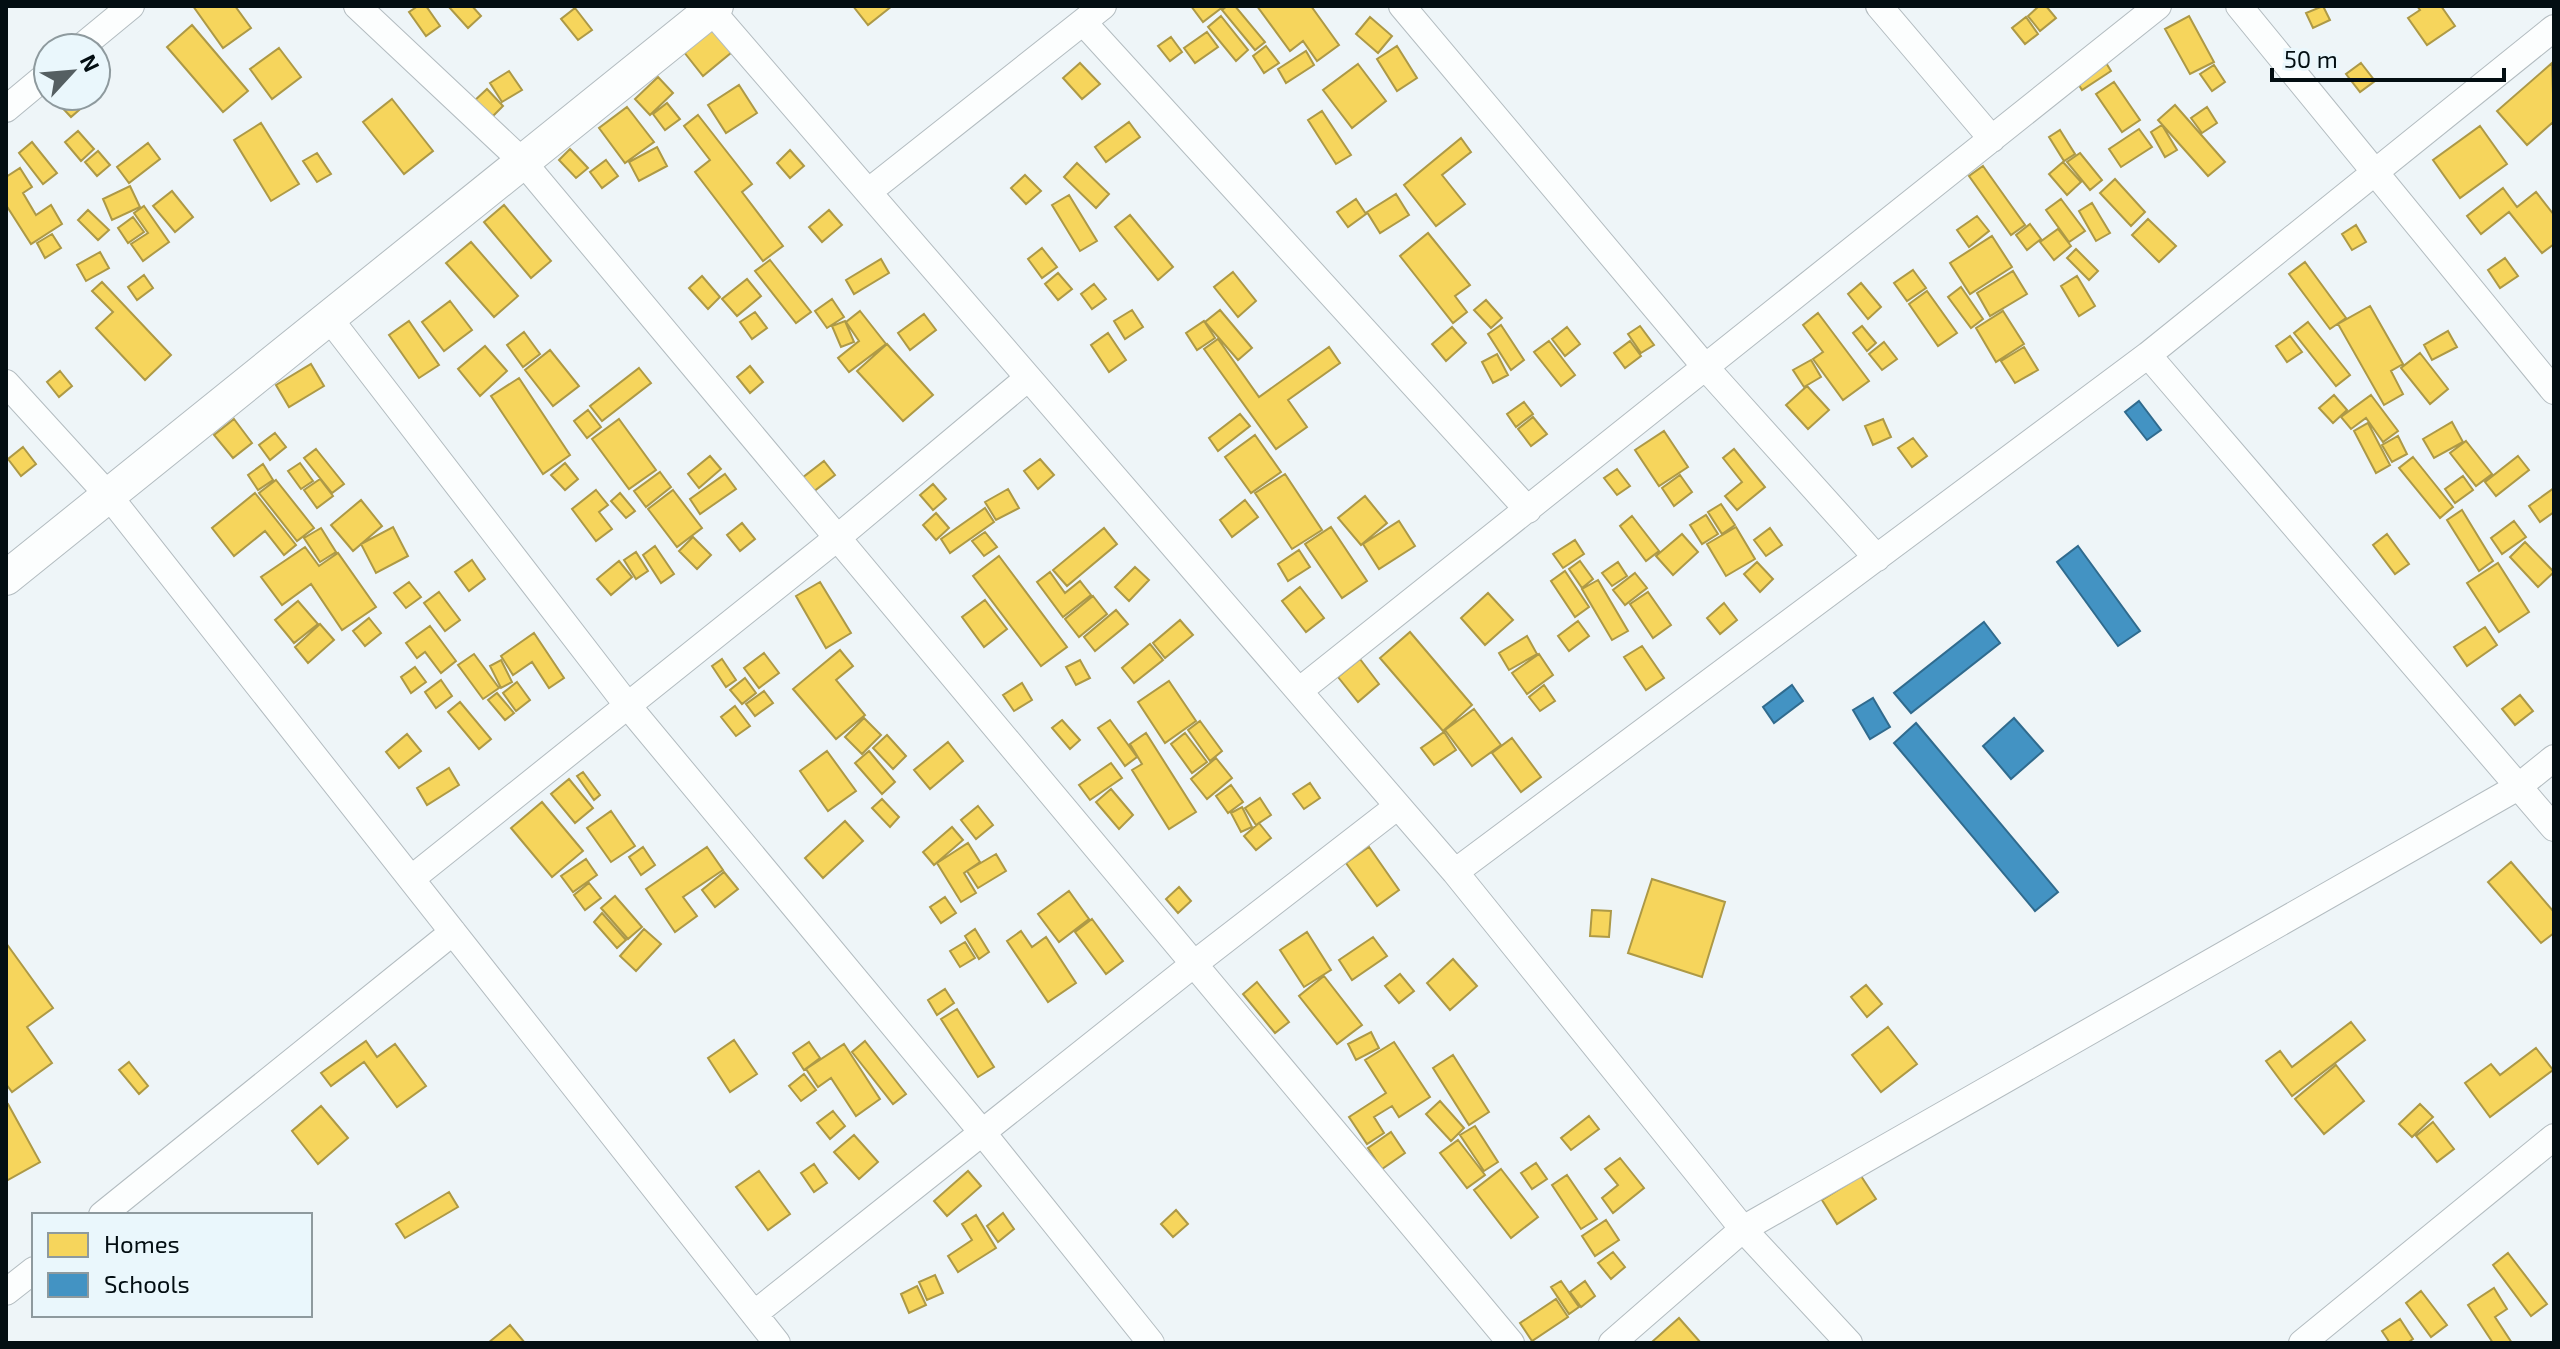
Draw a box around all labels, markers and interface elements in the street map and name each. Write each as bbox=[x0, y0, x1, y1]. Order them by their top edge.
north arrow bbox=[32, 32, 112, 112]
scale bar bbox=[2272, 32, 2504, 82]
text: 50 m bbox=[2284, 44, 2338, 73]
text: N bbox=[76, 50, 106, 76]
legend bbox=[32, 1213, 312, 1317]
text: Homes bbox=[104, 1229, 180, 1258]
text: Schools bbox=[104, 1269, 190, 1298]

